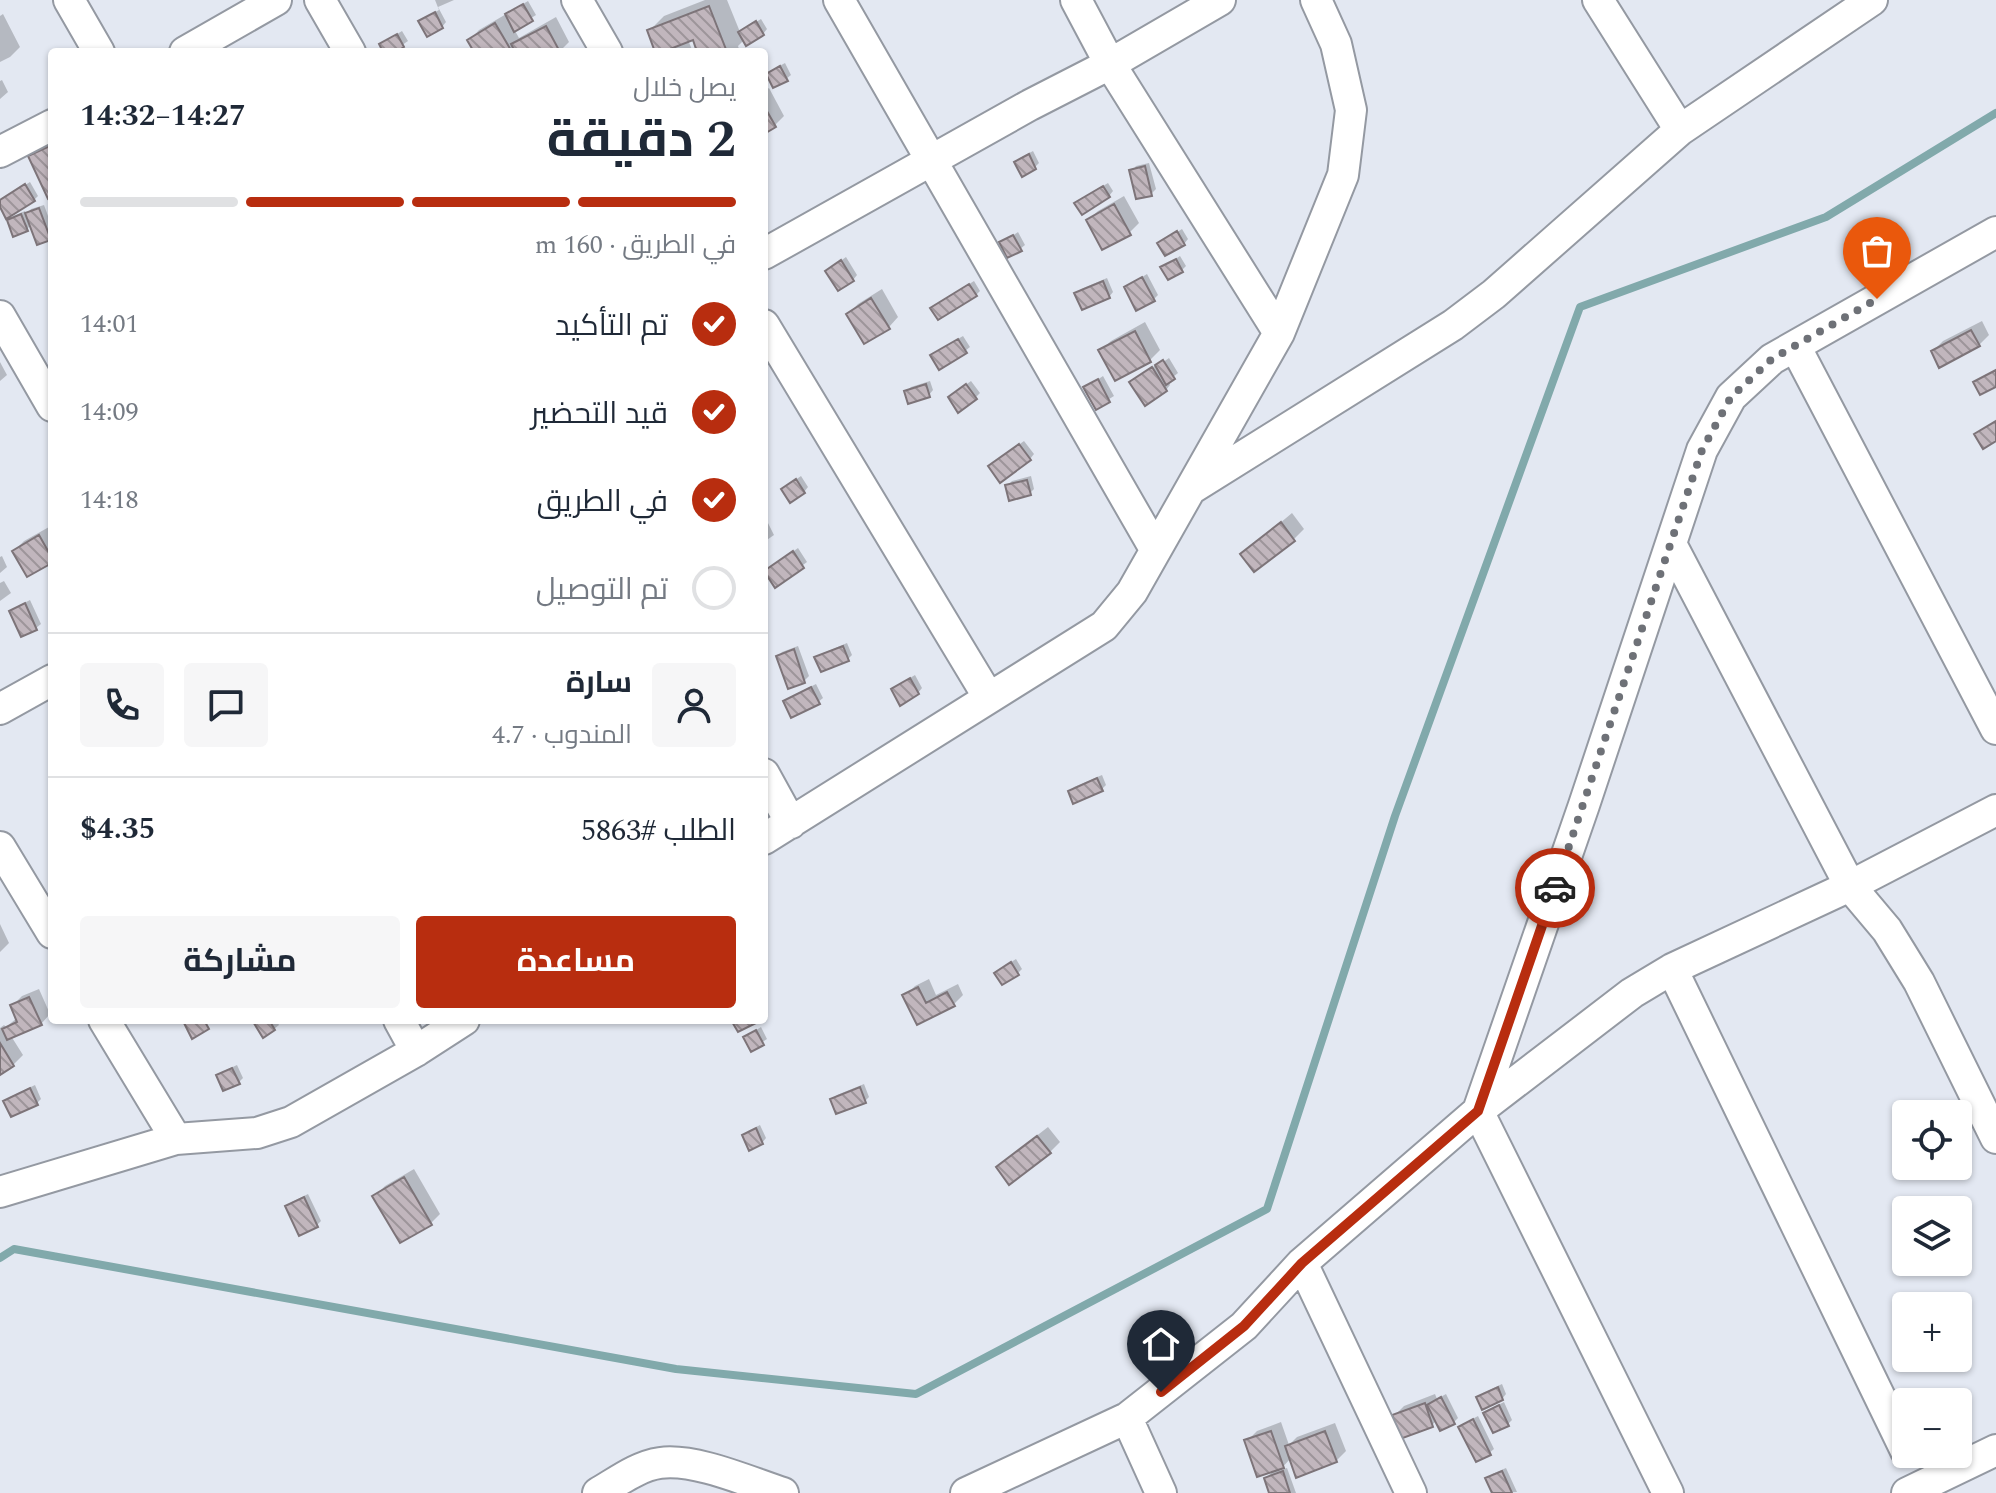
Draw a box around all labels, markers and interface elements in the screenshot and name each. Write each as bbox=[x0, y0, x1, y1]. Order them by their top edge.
text: يصل خلال bbox=[633, 68, 736, 108]
text: 14:27–14:32 bbox=[80, 93, 246, 139]
text: 2 دقيقة bbox=[547, 101, 736, 180]
pin bbox=[1843, 217, 1911, 299]
text: في الطريق · 160 m bbox=[535, 225, 736, 265]
icon: bag bbox=[1855, 229, 1899, 273]
icon: check bbox=[692, 302, 736, 346]
text: تم التأكيد bbox=[555, 303, 668, 349]
text: 14:01 bbox=[80, 304, 139, 344]
icon: check bbox=[692, 390, 736, 434]
text: قيد التحضير bbox=[531, 391, 668, 437]
text: 14:09 bbox=[80, 392, 139, 432]
icon: check bbox=[692, 478, 736, 522]
text: في الطريق bbox=[537, 479, 668, 525]
text: 14:18 bbox=[80, 480, 139, 520]
text: تم التوصيل bbox=[536, 567, 668, 613]
text: سارة bbox=[566, 660, 632, 706]
button: phone bbox=[80, 663, 164, 747]
button: chat bbox=[184, 663, 268, 747]
button: person bbox=[652, 663, 736, 747]
text: المندوب · 4.7 bbox=[492, 715, 632, 755]
text: $4.35 bbox=[80, 806, 155, 852]
text: الطلب #5863 bbox=[581, 808, 736, 854]
courier bbox=[1515, 848, 1595, 928]
icon: car bbox=[1533, 866, 1577, 910]
button: مشاركة bbox=[80, 916, 400, 1008]
button: مساعدة bbox=[416, 916, 736, 1008]
map controls bbox=[1892, 1100, 1972, 1468]
button: locate bbox=[1892, 1100, 1972, 1180]
button: layers bbox=[1892, 1196, 1972, 1276]
button: + bbox=[1892, 1292, 1972, 1372]
pin bbox=[1127, 1310, 1195, 1392]
icon: home bbox=[1139, 1322, 1183, 1366]
button: − bbox=[1892, 1388, 1972, 1468]

